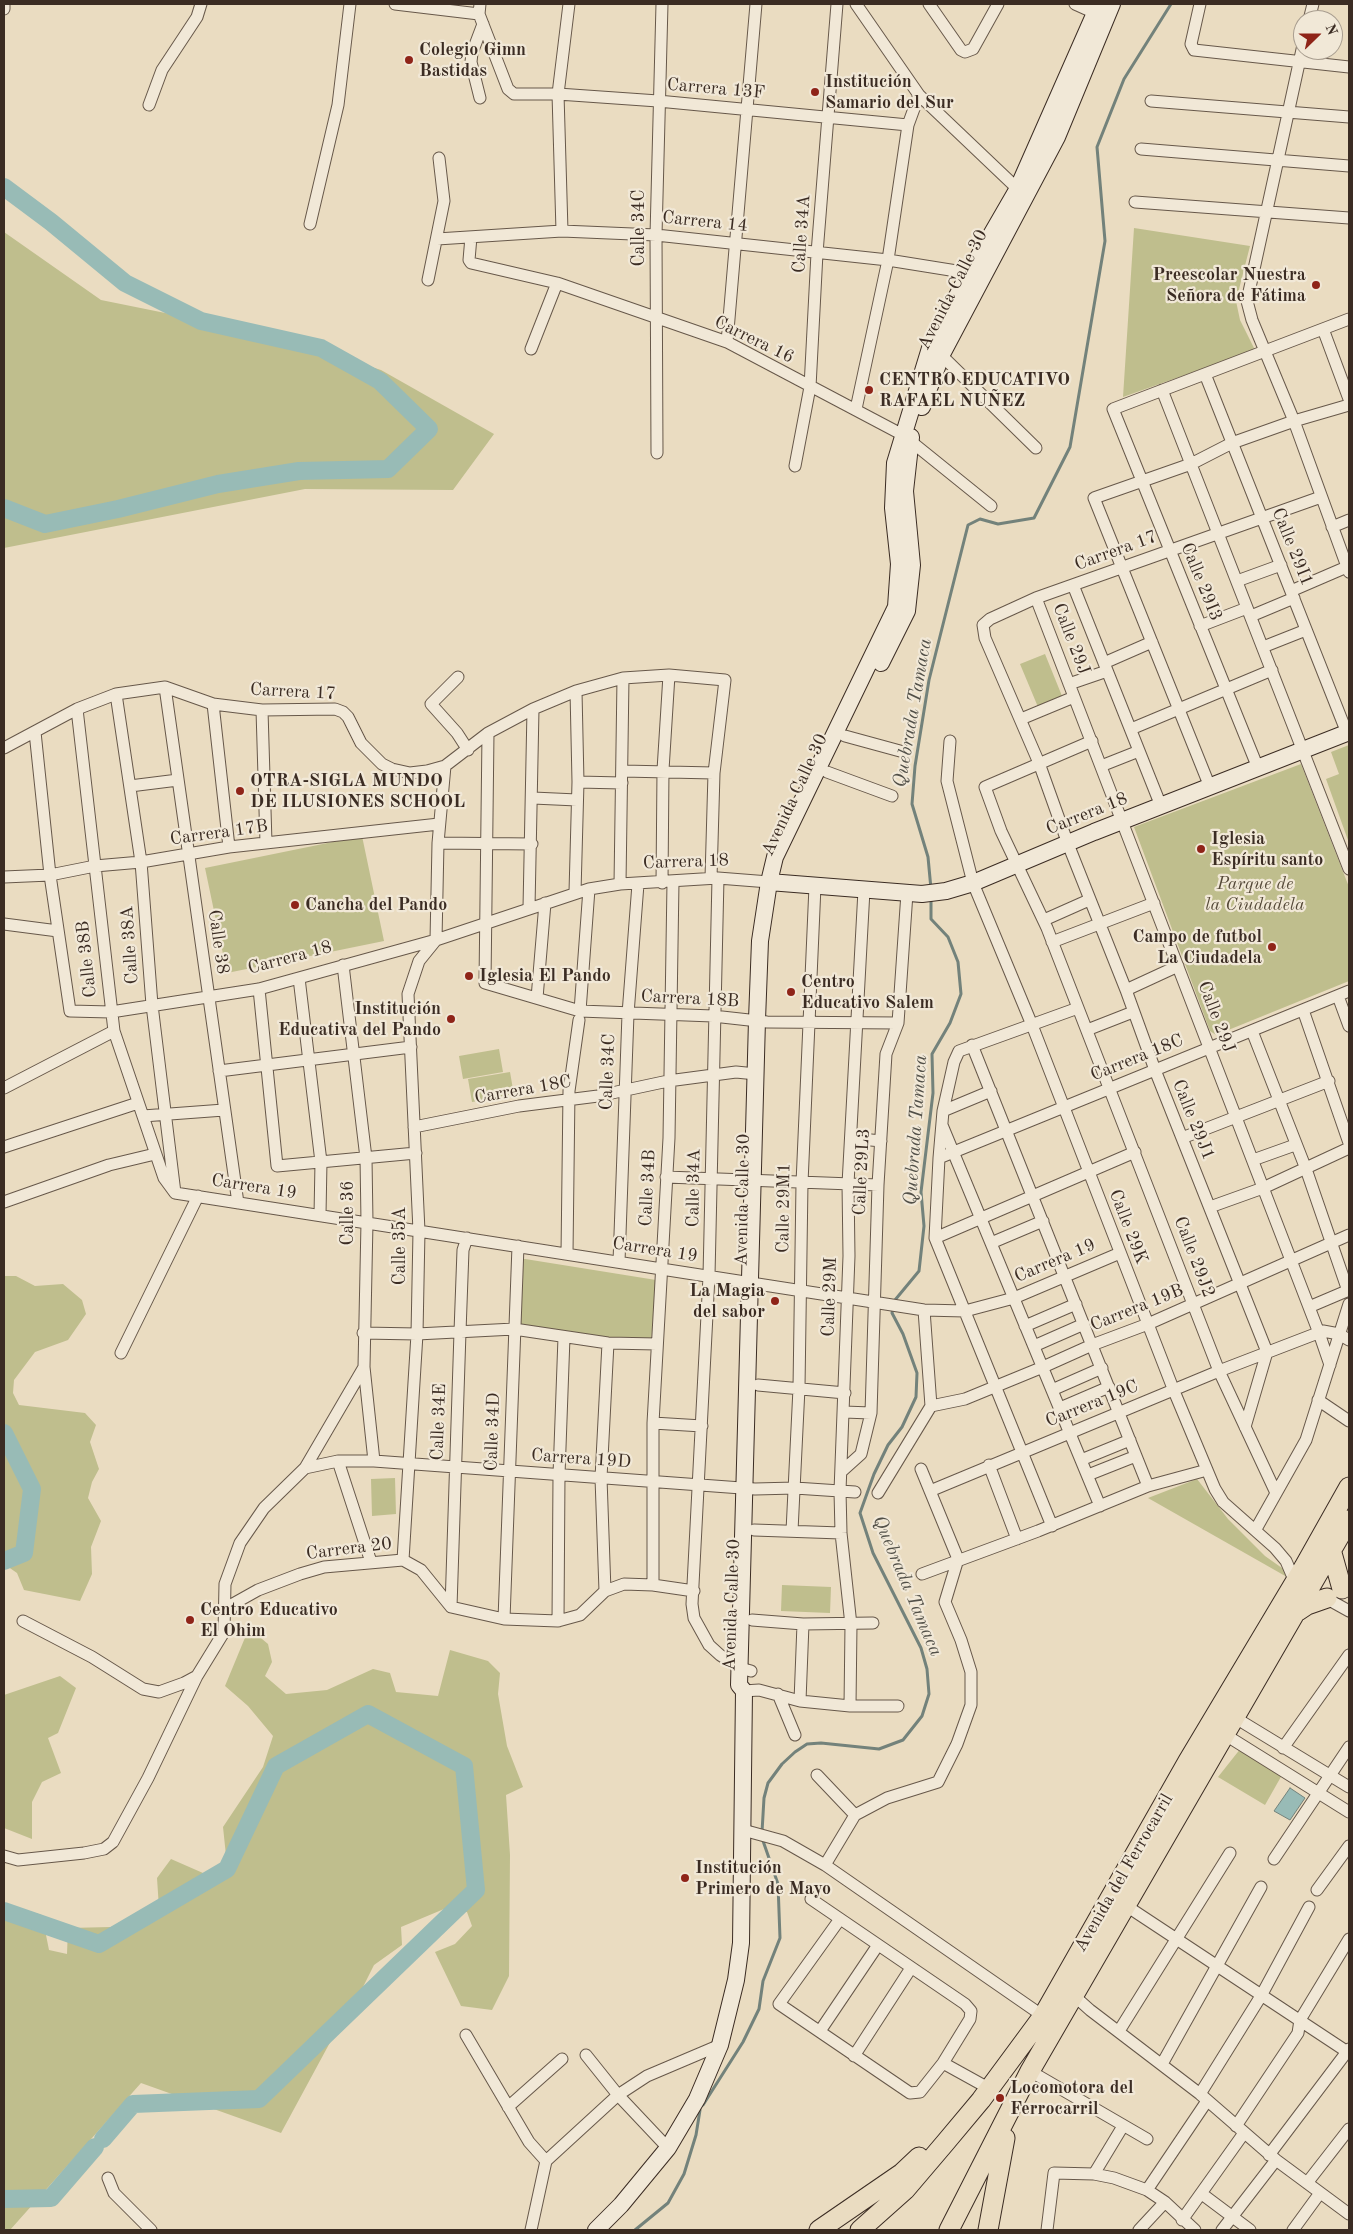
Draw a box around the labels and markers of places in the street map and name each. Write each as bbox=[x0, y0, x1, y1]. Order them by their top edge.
place label: Colegio Gimn Bastidas bbox=[419, 39, 526, 82]
marker: Colegio Gimn Bastidas bbox=[403, 54, 415, 66]
place label: Institución Samario del Sur bbox=[825, 71, 954, 114]
marker: Institución Samario del Sur bbox=[809, 86, 821, 98]
place label: Preescolar Nuestra Señora de Fátima bbox=[1152, 264, 1306, 306]
marker: Preescolar Nuestra Señora de Fátima bbox=[1310, 279, 1322, 291]
place label: CENTRO EDUCATIVO RAFAEL NUÑEZ bbox=[879, 369, 1070, 412]
marker: CENTRO EDUCATIVO RAFAEL NUÑEZ bbox=[863, 384, 875, 396]
place label: OTRA-SIGLA MUNDO DE ILUSIONES SCHOOL bbox=[250, 770, 465, 812]
marker: OTRA-SIGLA MUNDO DE ILUSIONES SCHOOL bbox=[234, 785, 246, 797]
place label: Iglesia Espíritu santo bbox=[1211, 828, 1323, 871]
marker: Iglesia Espíritu santo bbox=[1195, 843, 1207, 855]
place label: Cancha del Pando bbox=[305, 894, 447, 916]
marker: Cancha del Pando bbox=[289, 899, 301, 911]
place label: Campo de futbol La Ciudadela bbox=[1133, 926, 1262, 969]
marker: Campo de futbol La Ciudadela bbox=[1266, 941, 1278, 953]
place label: Iglesia El Pando bbox=[479, 965, 611, 987]
marker: Iglesia El Pando bbox=[463, 970, 475, 982]
place label: Centro Educativo Salem bbox=[801, 971, 934, 1014]
marker: Centro Educativo Salem bbox=[785, 986, 797, 998]
place label: Institución Educativa del Pando bbox=[278, 998, 441, 1040]
marker: Institución Educativa del Pando bbox=[445, 1013, 457, 1025]
place label: La Magia del sabor bbox=[689, 1280, 765, 1322]
marker: La Magia del sabor bbox=[769, 1295, 781, 1307]
place label: Centro Educativo El Ohim bbox=[200, 1599, 338, 1642]
marker: Centro Educativo El Ohim bbox=[184, 1614, 196, 1626]
place label: Institución Primero de Mayo bbox=[695, 1857, 831, 1900]
marker: Institución Primero de Mayo bbox=[679, 1872, 691, 1884]
place label: Locomotora del Ferrocarril bbox=[1010, 2077, 1133, 2120]
marker: Locomotora del Ferrocarril bbox=[994, 2092, 1006, 2104]

